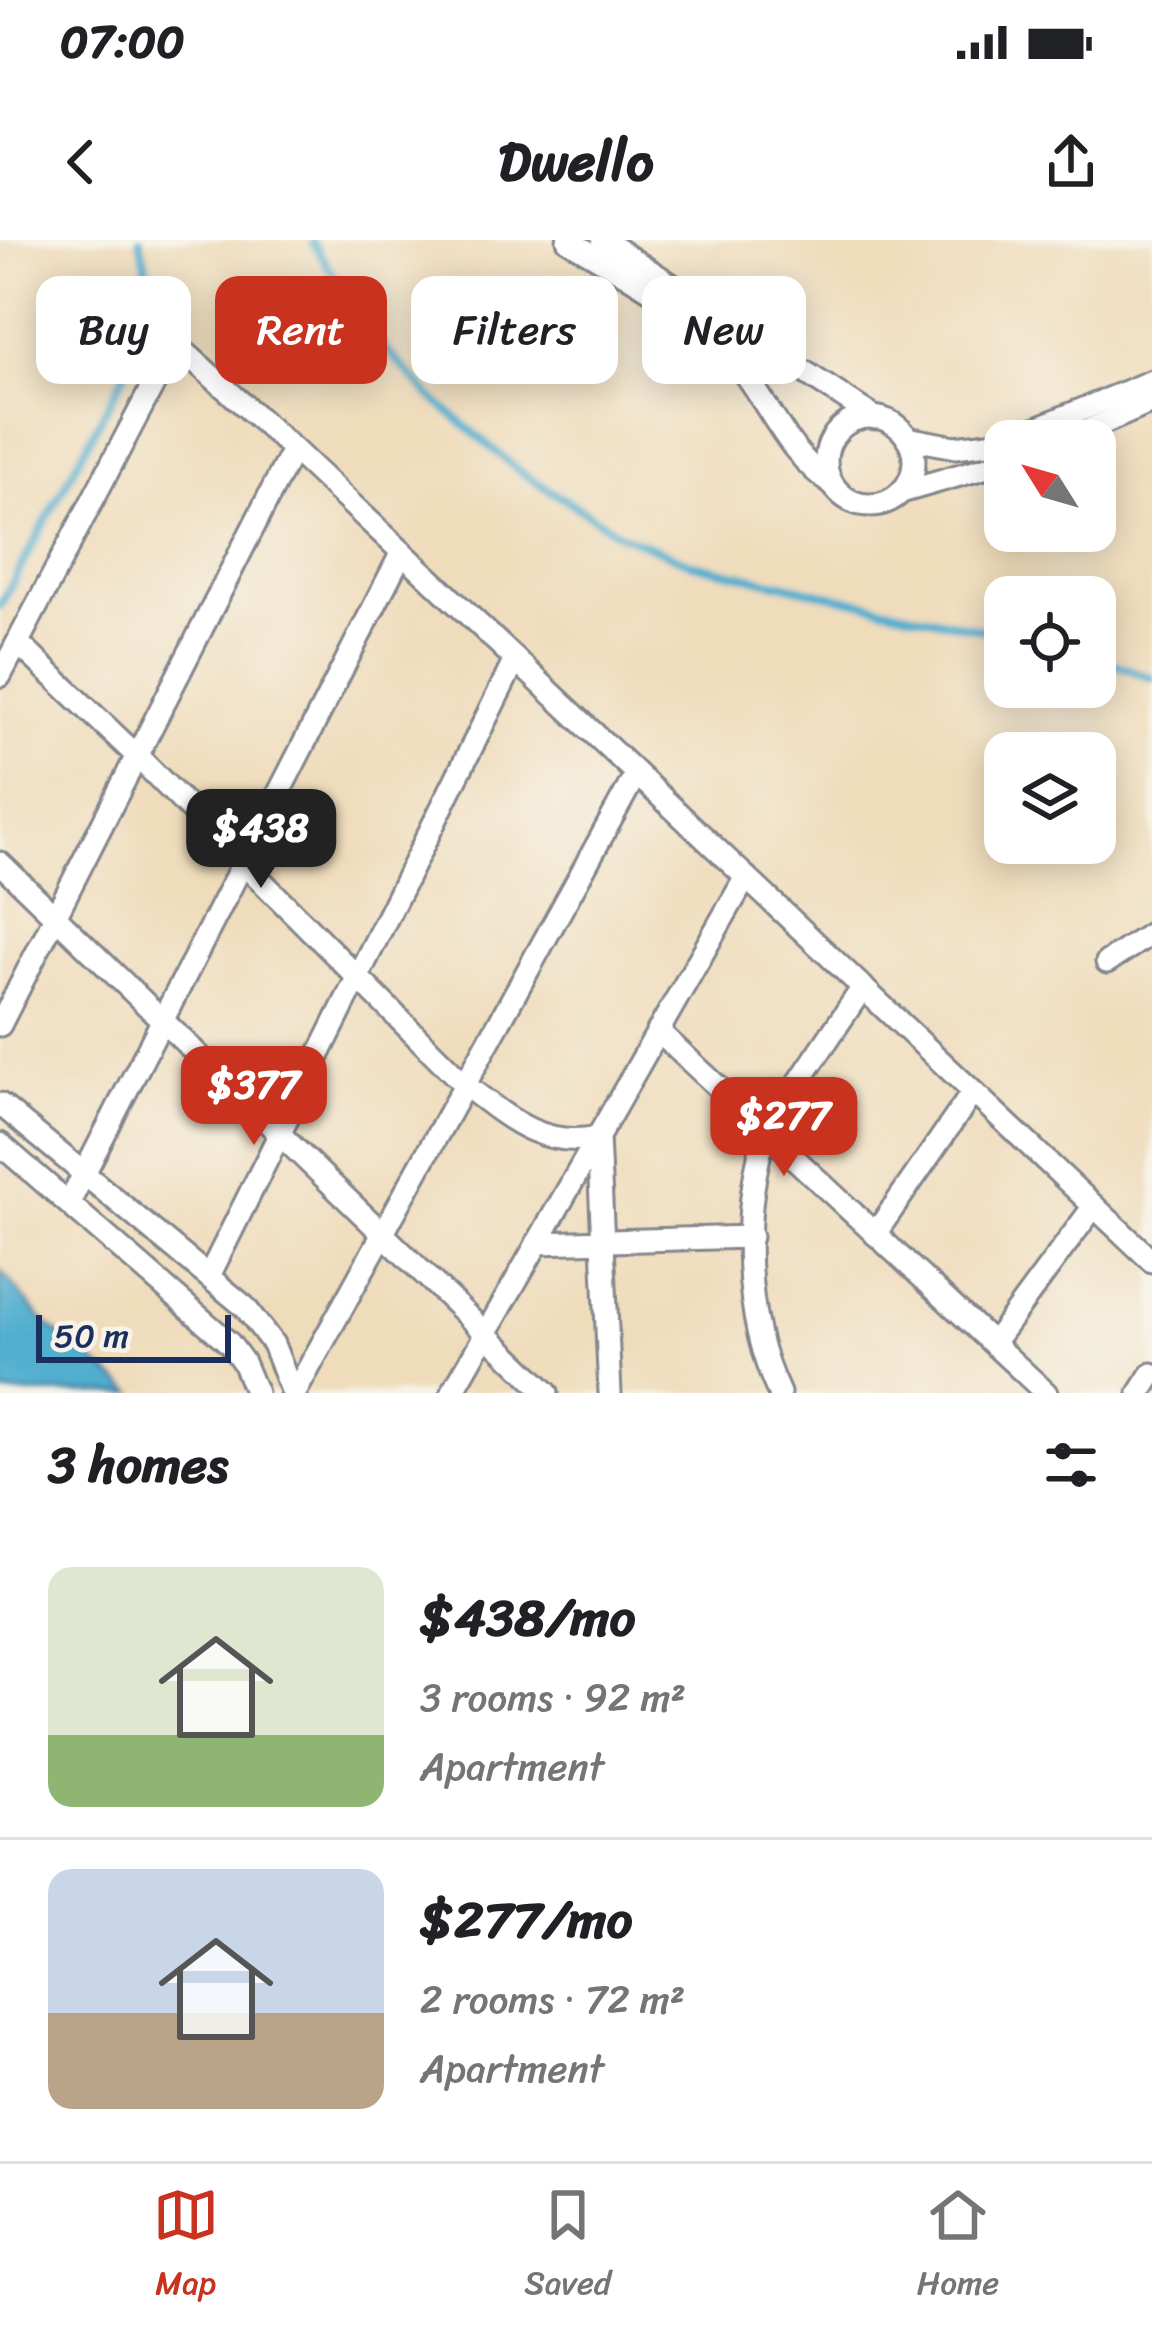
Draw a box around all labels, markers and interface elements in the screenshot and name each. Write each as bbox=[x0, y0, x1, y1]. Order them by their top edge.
text: 07:00 bbox=[60, 2, 185, 82]
text: Dwello bbox=[498, 114, 654, 210]
icon: back bbox=[48, 129, 114, 195]
icon: share bbox=[1038, 129, 1104, 195]
chip: Buy bbox=[36, 276, 191, 384]
chip: Rent bbox=[215, 276, 387, 384]
chip: Filters bbox=[411, 276, 618, 384]
chip: New bbox=[642, 276, 806, 384]
north arrow bbox=[984, 420, 1116, 552]
map controls bbox=[984, 420, 1116, 864]
button: locate bbox=[984, 576, 1116, 708]
button: layers bbox=[984, 732, 1116, 864]
pin: $438 bbox=[190, 789, 332, 891]
text: $438 bbox=[213, 793, 309, 862]
pin: $377 bbox=[183, 1046, 325, 1148]
text: $377 bbox=[208, 1050, 300, 1119]
pin: $277 bbox=[713, 1077, 855, 1179]
text: $277 bbox=[737, 1081, 831, 1150]
text: 50 m bbox=[54, 1307, 129, 1365]
scale bar bbox=[36, 1309, 231, 1362]
text: 3 homes bbox=[48, 1420, 228, 1510]
icon: filters bbox=[1038, 1432, 1104, 1498]
text: $438/mo bbox=[420, 1573, 635, 1663]
icon: home bbox=[144, 1615, 288, 1759]
text: 3 rooms · 92 m² bbox=[420, 1663, 686, 1732]
text: Apartment bbox=[420, 1732, 604, 1801]
text: $277/mo bbox=[420, 1875, 632, 1965]
icon: home bbox=[144, 1917, 288, 2061]
text: 2 rooms · 72 m² bbox=[420, 1965, 685, 2034]
text: Apartment bbox=[420, 2034, 604, 2103]
tab: Map bbox=[153, 2182, 219, 2312]
tab: Saved bbox=[524, 2182, 611, 2312]
tab: Home bbox=[917, 2182, 999, 2312]

